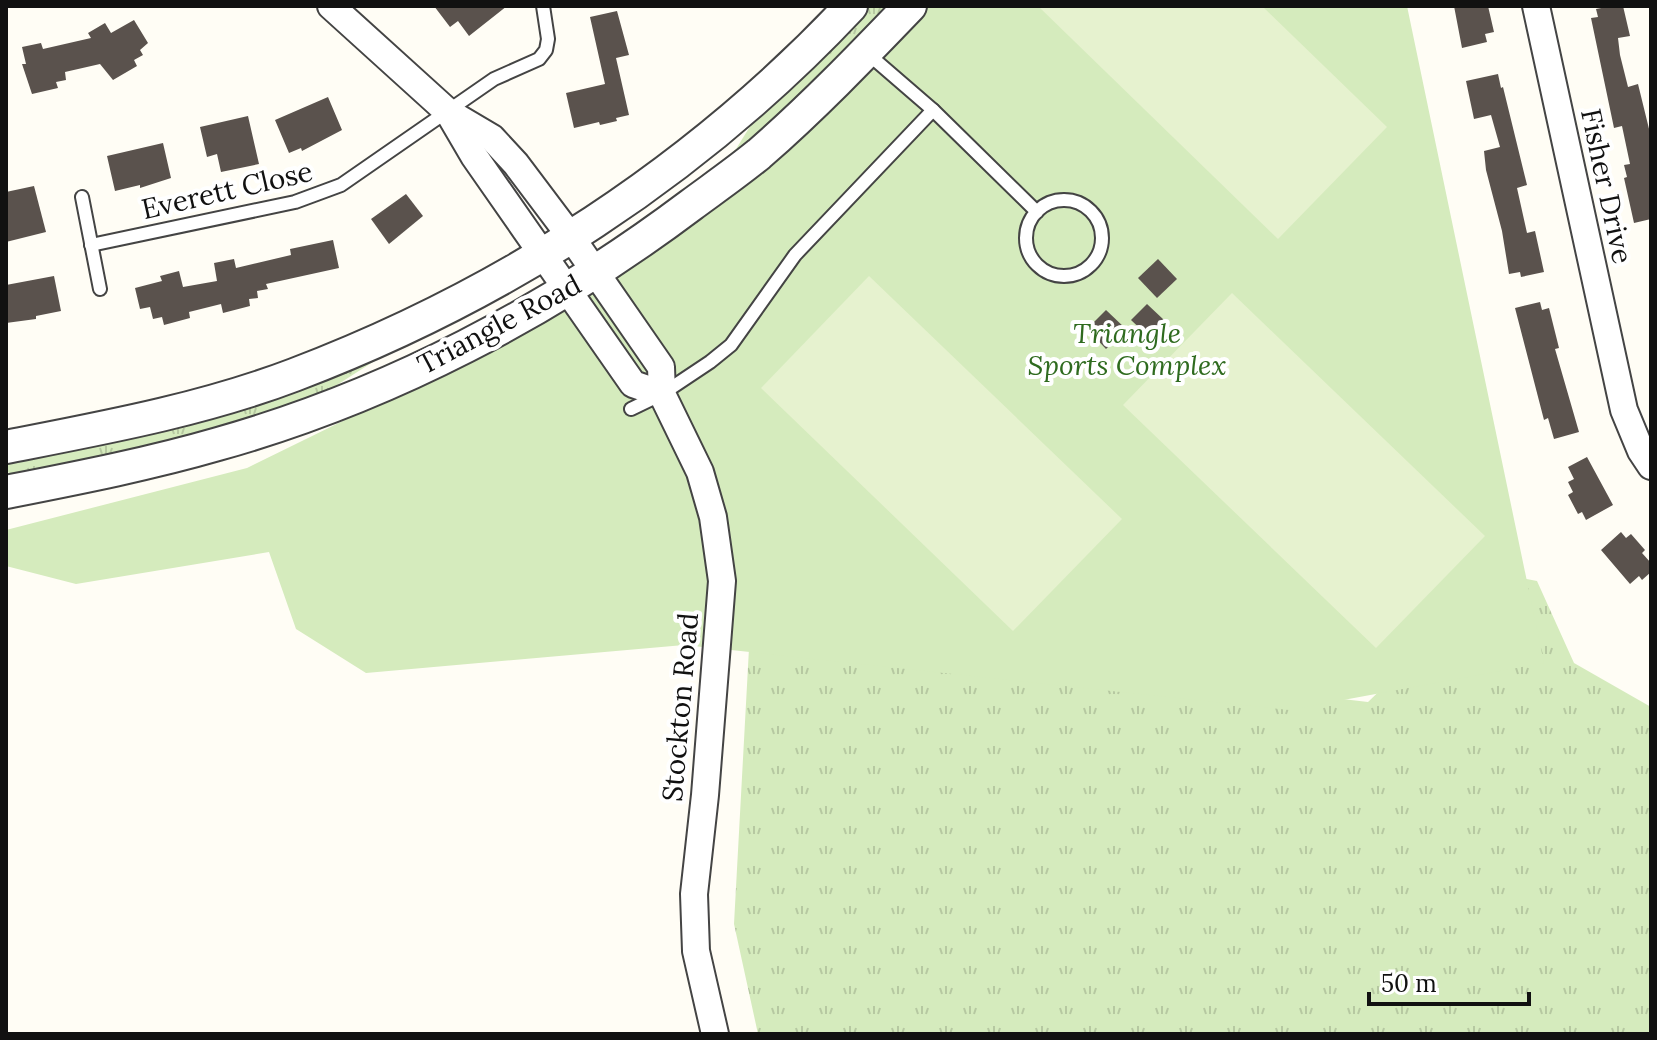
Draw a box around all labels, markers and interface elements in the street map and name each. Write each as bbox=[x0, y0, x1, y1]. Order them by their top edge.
street label: Fisher Drive bbox=[1573, 105, 1641, 267]
street label: Everett Close bbox=[138, 153, 316, 227]
street label: Triangle Road bbox=[411, 266, 587, 382]
park label: Triangle Sports Complex bbox=[1028, 315, 1226, 383]
street label: Stockton Road bbox=[654, 611, 706, 803]
scale bar bbox=[1369, 956, 1529, 1006]
text: 50 m bbox=[1381, 968, 1437, 999]

